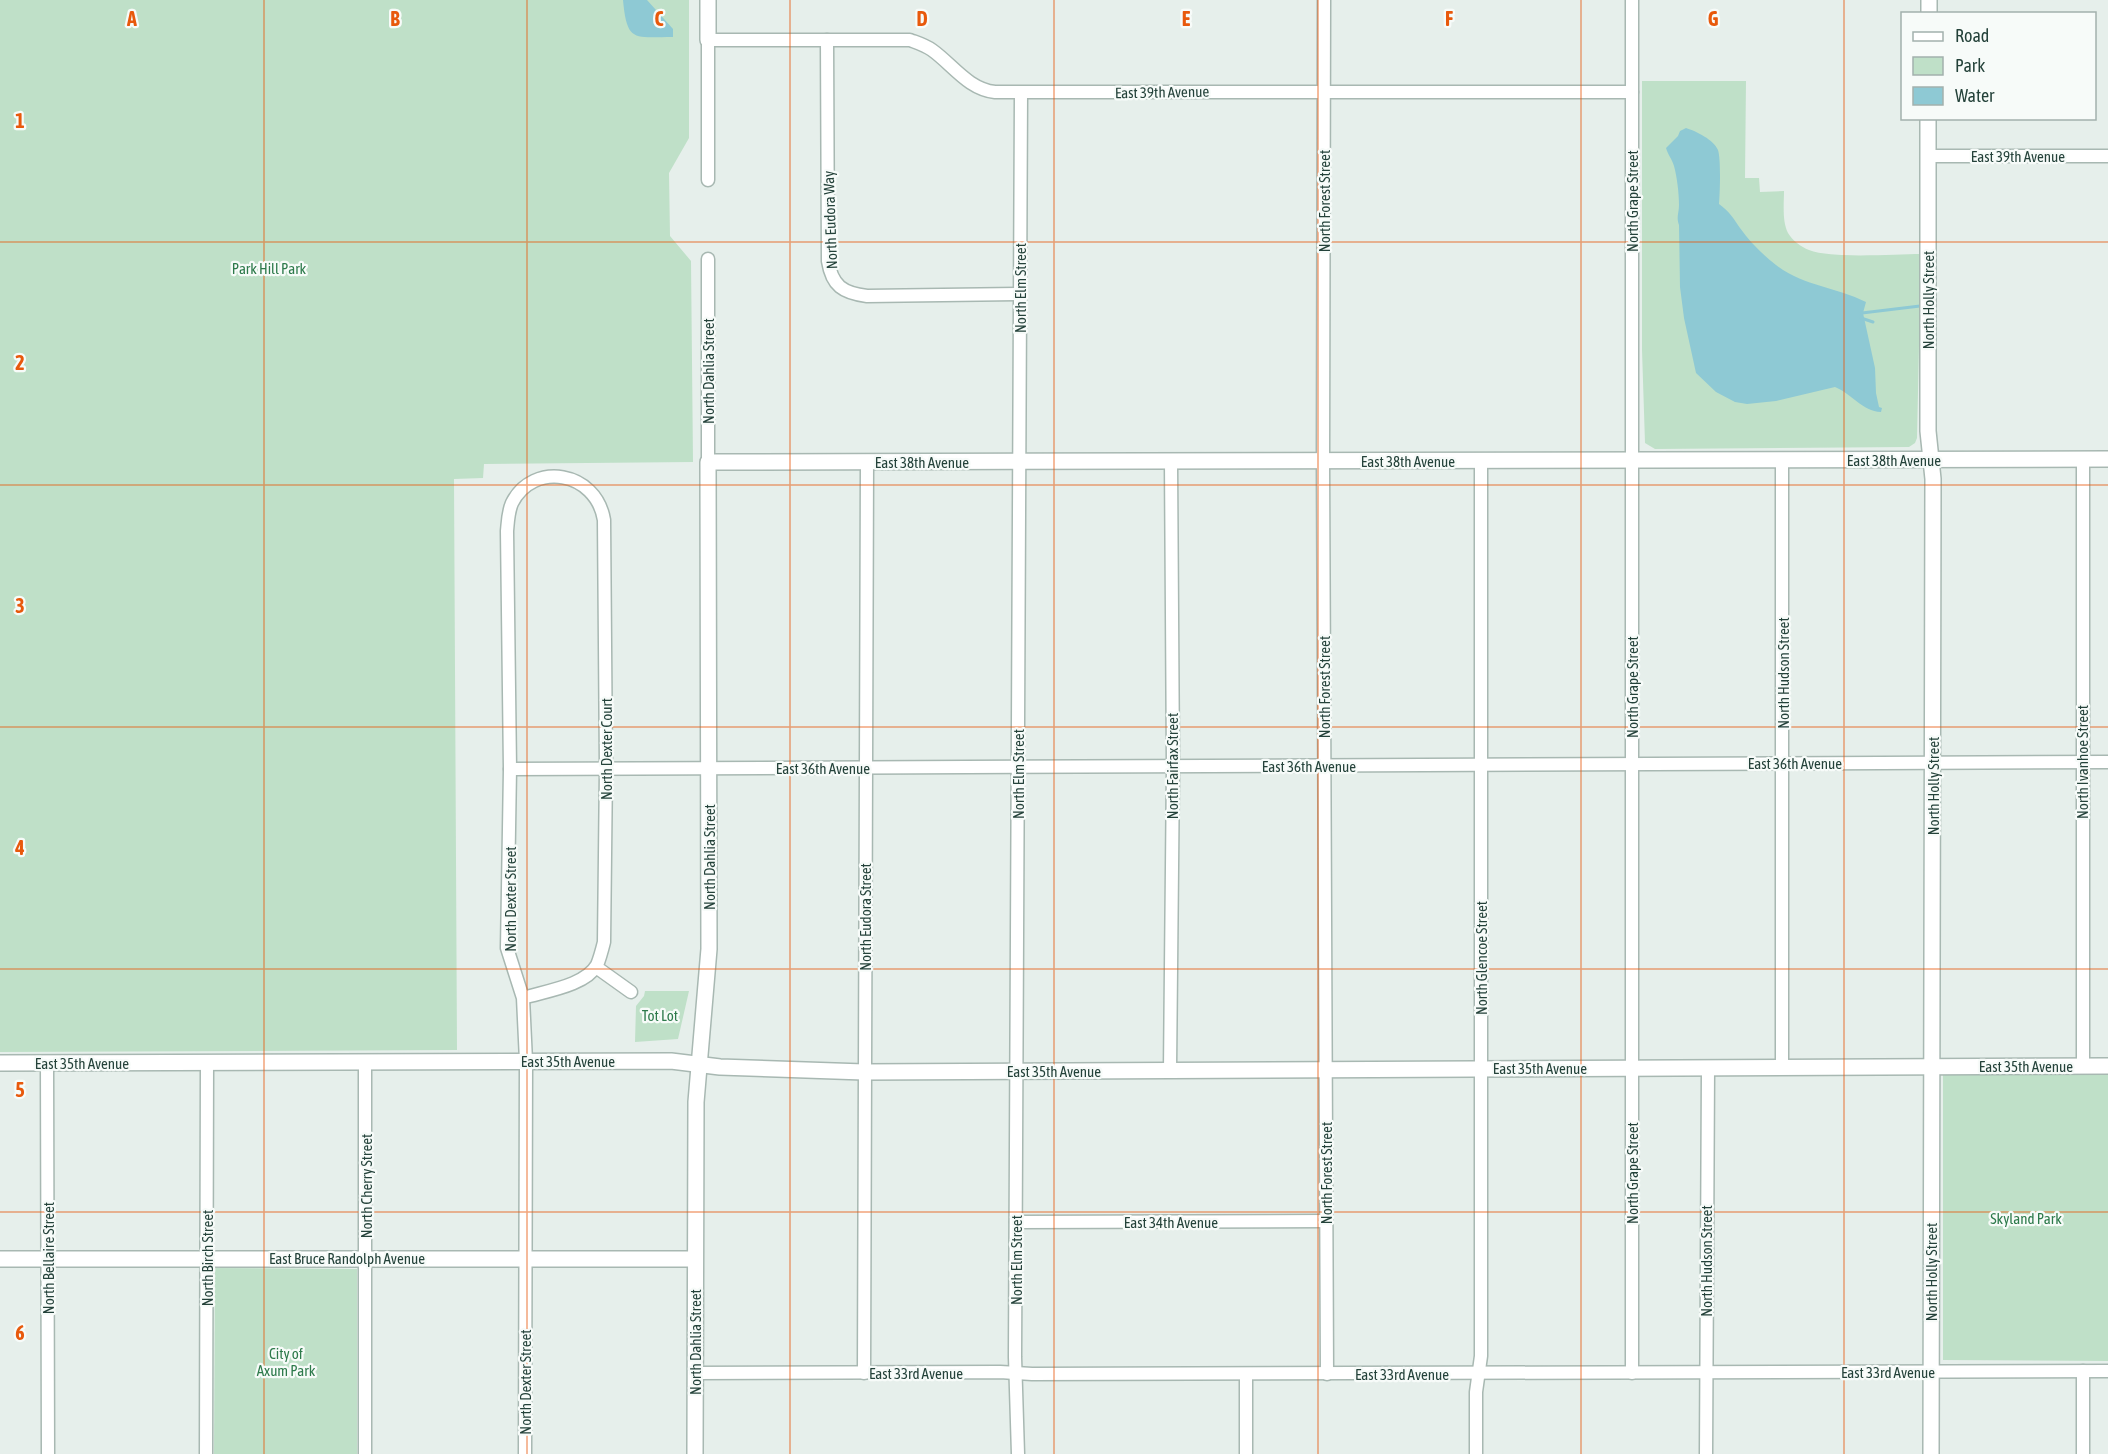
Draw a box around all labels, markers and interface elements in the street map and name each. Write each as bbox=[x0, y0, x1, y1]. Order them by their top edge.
text: A bbox=[126, 7, 137, 30]
text: B bbox=[390, 7, 400, 30]
text: C bbox=[655, 7, 664, 30]
text: D bbox=[916, 7, 928, 30]
text: E bbox=[1182, 7, 1191, 30]
text: F bbox=[1445, 7, 1453, 30]
text: G bbox=[1708, 7, 1719, 30]
legend bbox=[1901, 12, 2096, 120]
text: Road bbox=[1955, 25, 1989, 46]
text: Park bbox=[1955, 55, 1985, 76]
street label: East 39th Avenue bbox=[1115, 83, 1209, 101]
text: Water bbox=[1955, 85, 1995, 106]
text: 1 bbox=[15, 109, 25, 132]
street label: East 39th Avenue bbox=[1971, 148, 2065, 165]
street label: North Forest Street bbox=[1316, 150, 1333, 252]
street label: North Grape Street bbox=[1624, 150, 1641, 252]
street label: North Eudora Way bbox=[820, 171, 840, 269]
street label: North Elm Street bbox=[1012, 243, 1029, 333]
street label: North Holly Street bbox=[1920, 251, 1937, 349]
park label: Park Hill Park bbox=[232, 260, 307, 277]
street label: North Dahlia Street bbox=[700, 318, 717, 424]
text: 2 bbox=[15, 351, 25, 374]
street label: East 38th Avenue bbox=[1847, 452, 1941, 469]
street label: East 38th Avenue bbox=[1361, 453, 1455, 470]
street label: East 38th Avenue bbox=[875, 454, 969, 471]
text: 3 bbox=[15, 594, 25, 617]
street label: North Hudson Street bbox=[1775, 617, 1792, 729]
street label: North Forest Street bbox=[1316, 636, 1333, 738]
street label: North Grape Street bbox=[1624, 636, 1641, 738]
street label: North Dexter Court bbox=[598, 698, 615, 800]
street label: North Ivanhoe Street bbox=[2074, 705, 2091, 819]
street label: North Fairfax Street bbox=[1164, 713, 1181, 819]
street label: North Elm Street bbox=[1010, 729, 1027, 819]
street label: North Holly Street bbox=[1925, 737, 1942, 835]
street label: East 36th Avenue bbox=[1748, 755, 1842, 772]
street label: East 36th Avenue bbox=[1262, 758, 1356, 775]
street label: East 36th Avenue bbox=[776, 760, 870, 777]
street label: North Dahlia Street bbox=[701, 804, 718, 910]
text: 4 bbox=[14, 836, 25, 859]
street label: North Dexter Street bbox=[502, 846, 519, 952]
street label: North Eudora Street bbox=[857, 863, 874, 971]
street label: North Glencoe Street bbox=[1473, 901, 1490, 1015]
park label: Tot Lot bbox=[642, 1007, 678, 1024]
street label: East 35th Avenue bbox=[521, 1053, 615, 1070]
street label: East 35th Avenue bbox=[35, 1055, 129, 1072]
street label: East 35th Avenue bbox=[1979, 1058, 2073, 1075]
street label: East 35th Avenue bbox=[1493, 1060, 1587, 1077]
street label: East 35th Avenue bbox=[1007, 1063, 1101, 1080]
text: 5 bbox=[15, 1078, 25, 1101]
street label: North Forest Street bbox=[1318, 1122, 1335, 1224]
street label: North Grape Street bbox=[1624, 1122, 1641, 1224]
street label: North Cherry Street bbox=[358, 1134, 375, 1238]
street label: North Bellaire Street bbox=[40, 1202, 57, 1314]
street label: North Hudson Street bbox=[1698, 1205, 1715, 1317]
street label: North Birch Street bbox=[199, 1210, 216, 1306]
park label: Skyland Park bbox=[1990, 1210, 2062, 1227]
street label: East 34th Avenue bbox=[1124, 1214, 1218, 1231]
street label: North Elm Street bbox=[1008, 1215, 1025, 1305]
street label: North Holly Street bbox=[1923, 1223, 1940, 1321]
street label: East Bruce Randolph Avenue bbox=[269, 1250, 425, 1267]
street label: North Dahlia Street bbox=[687, 1289, 704, 1395]
text: 6 bbox=[15, 1321, 25, 1344]
street label: North Dexter Street bbox=[517, 1329, 534, 1435]
park label: City of Axum Park bbox=[257, 1345, 316, 1379]
street label: East 33rd Avenue bbox=[1841, 1364, 1935, 1381]
street label: East 33rd Avenue bbox=[869, 1365, 963, 1382]
street label: East 33rd Avenue bbox=[1355, 1366, 1449, 1383]

